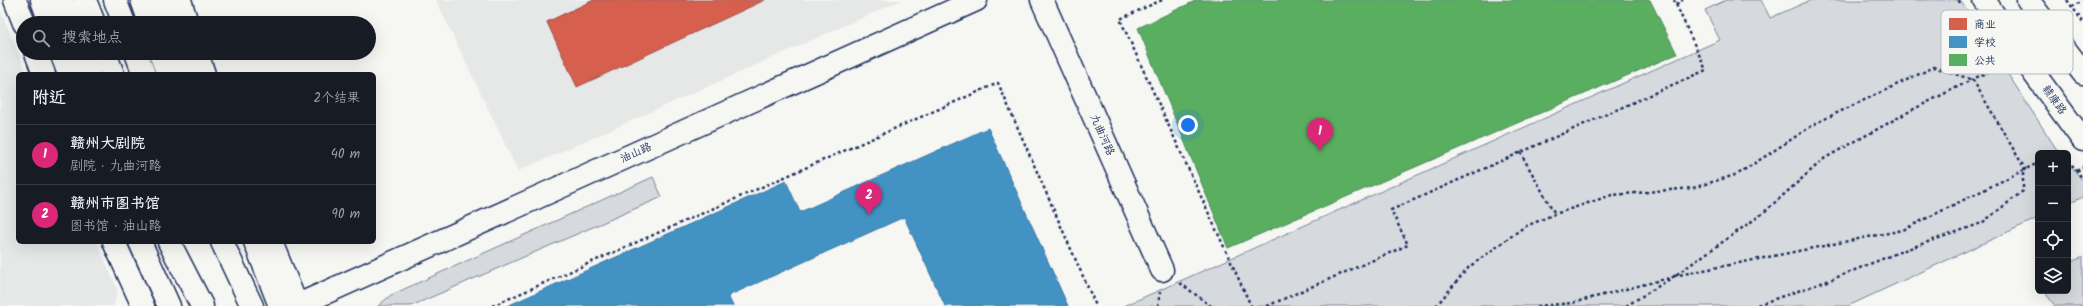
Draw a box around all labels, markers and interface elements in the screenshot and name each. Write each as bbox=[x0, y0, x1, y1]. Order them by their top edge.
legend bbox=[1941, 10, 2073, 74]
search box bbox=[16, 16, 376, 60]
text: 商业 bbox=[1974, 16, 1996, 34]
text: 搜索地点 bbox=[62, 26, 122, 50]
icon: search bbox=[30, 27, 52, 49]
text: 学校 bbox=[1974, 34, 1996, 52]
text: 公共 bbox=[1974, 52, 1996, 70]
street label: 赣康路 bbox=[2037, 81, 2071, 119]
text: 附近 bbox=[32, 85, 66, 112]
text: 2个结果 bbox=[313, 88, 360, 109]
street label: 九曲河路 bbox=[1085, 111, 1119, 159]
your location bbox=[1178, 115, 1198, 135]
pin: 1 bbox=[1307, 118, 1333, 151]
text: 赣州大剧院 bbox=[70, 132, 145, 156]
street label: 油山路 bbox=[617, 138, 655, 168]
text: 1 bbox=[43, 144, 47, 165]
text: 40 m bbox=[331, 144, 360, 165]
map controls bbox=[2035, 150, 2071, 294]
button: + bbox=[2035, 150, 2071, 186]
text: 剧院 · 九曲河路 bbox=[70, 156, 162, 177]
pin: 2 bbox=[856, 182, 882, 215]
button: − bbox=[2035, 186, 2071, 222]
text: 赣州市图书馆 bbox=[70, 192, 160, 216]
text: 2 bbox=[41, 204, 49, 225]
text: 90 m bbox=[332, 204, 360, 225]
text: 图书馆 · 油山路 bbox=[70, 216, 162, 237]
button: locate bbox=[2035, 222, 2071, 258]
button: layers bbox=[2035, 258, 2071, 294]

